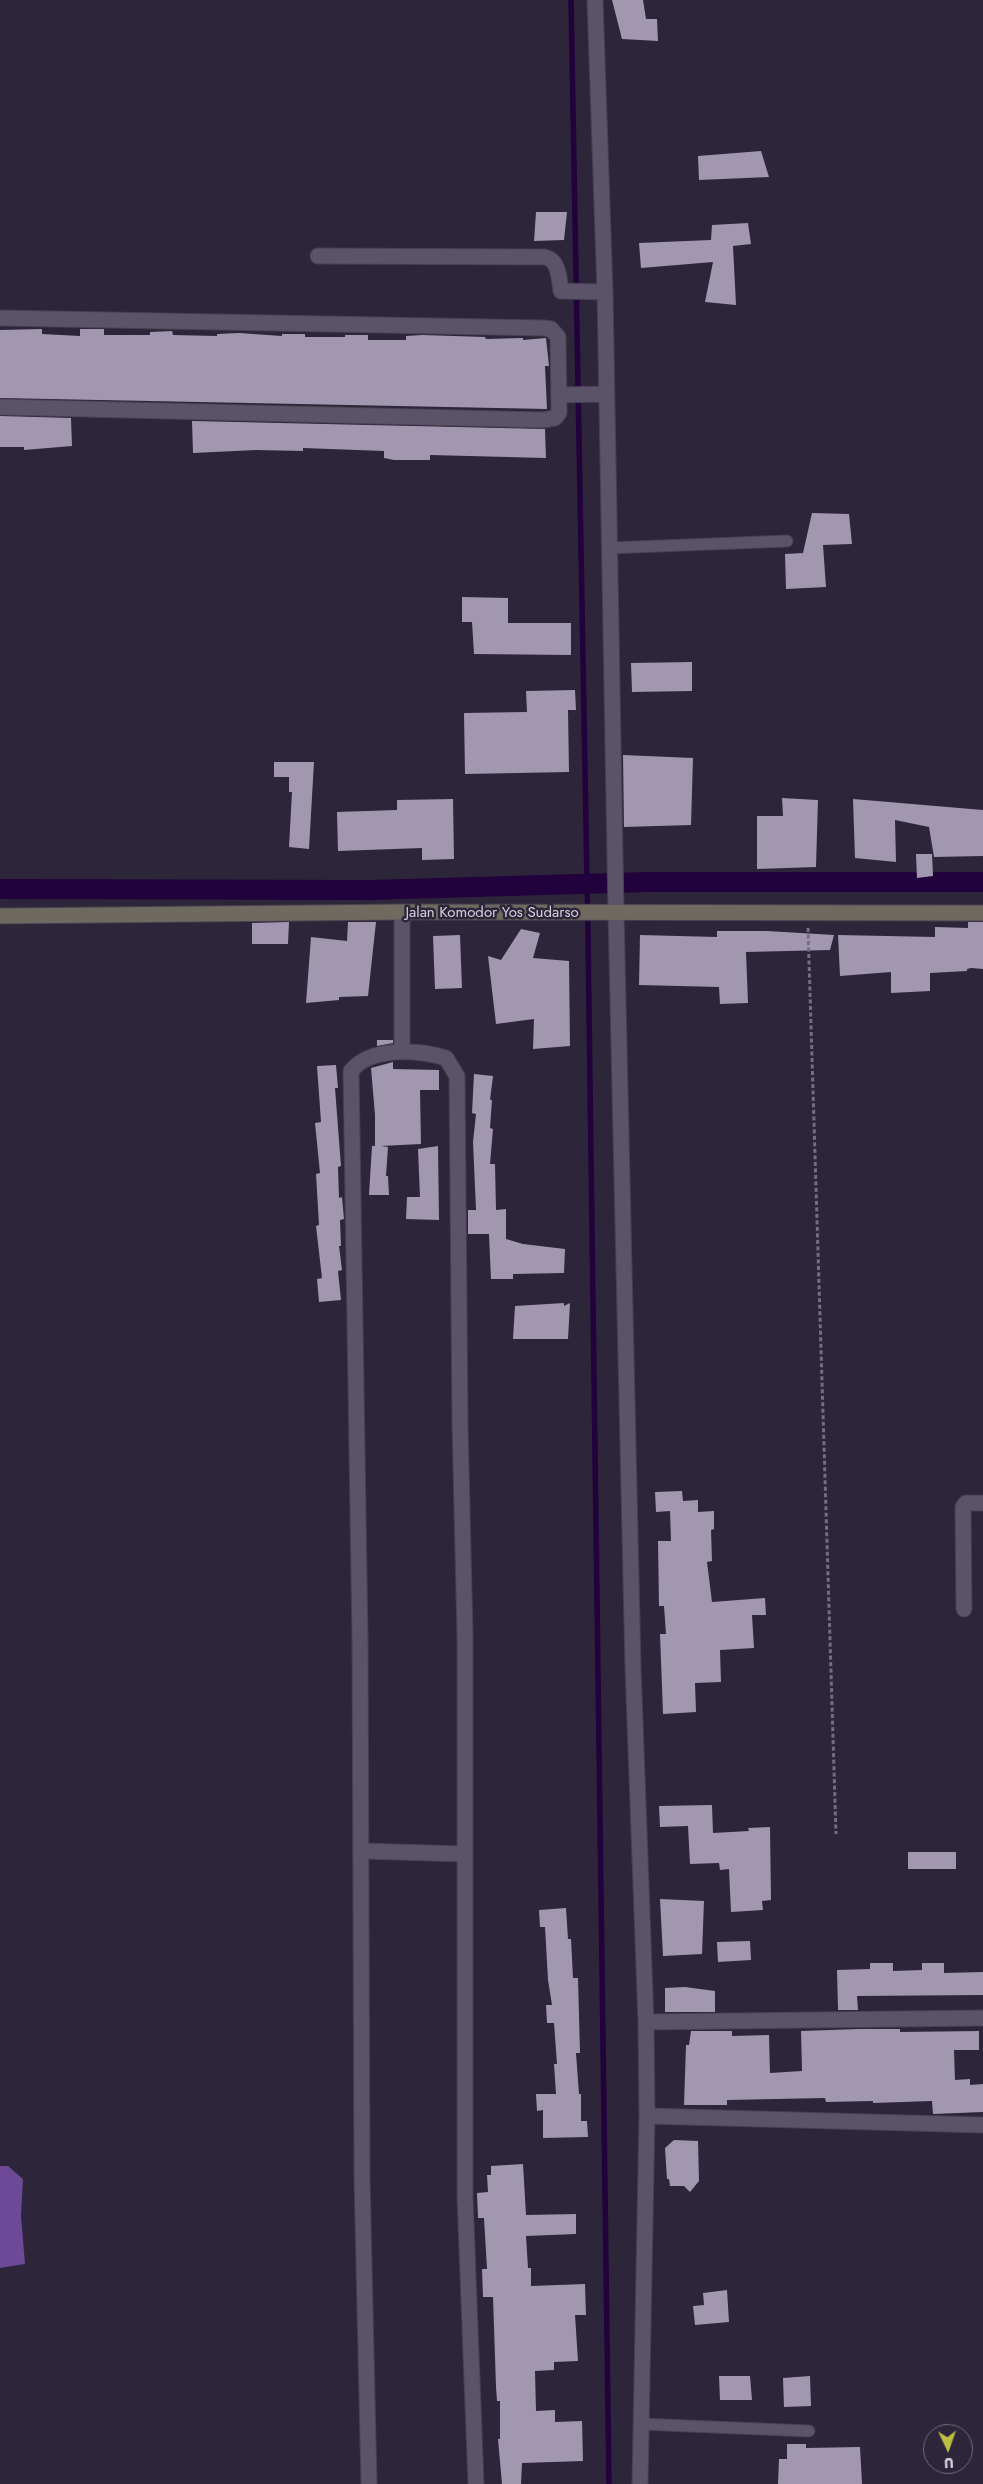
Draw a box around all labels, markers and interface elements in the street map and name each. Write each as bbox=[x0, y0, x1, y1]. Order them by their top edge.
street label: Jalan Komodor Yos Sudarso bbox=[405, 904, 579, 922]
north arrow bbox=[923, 2424, 973, 2474]
text: U bbox=[943, 2453, 954, 2473]

